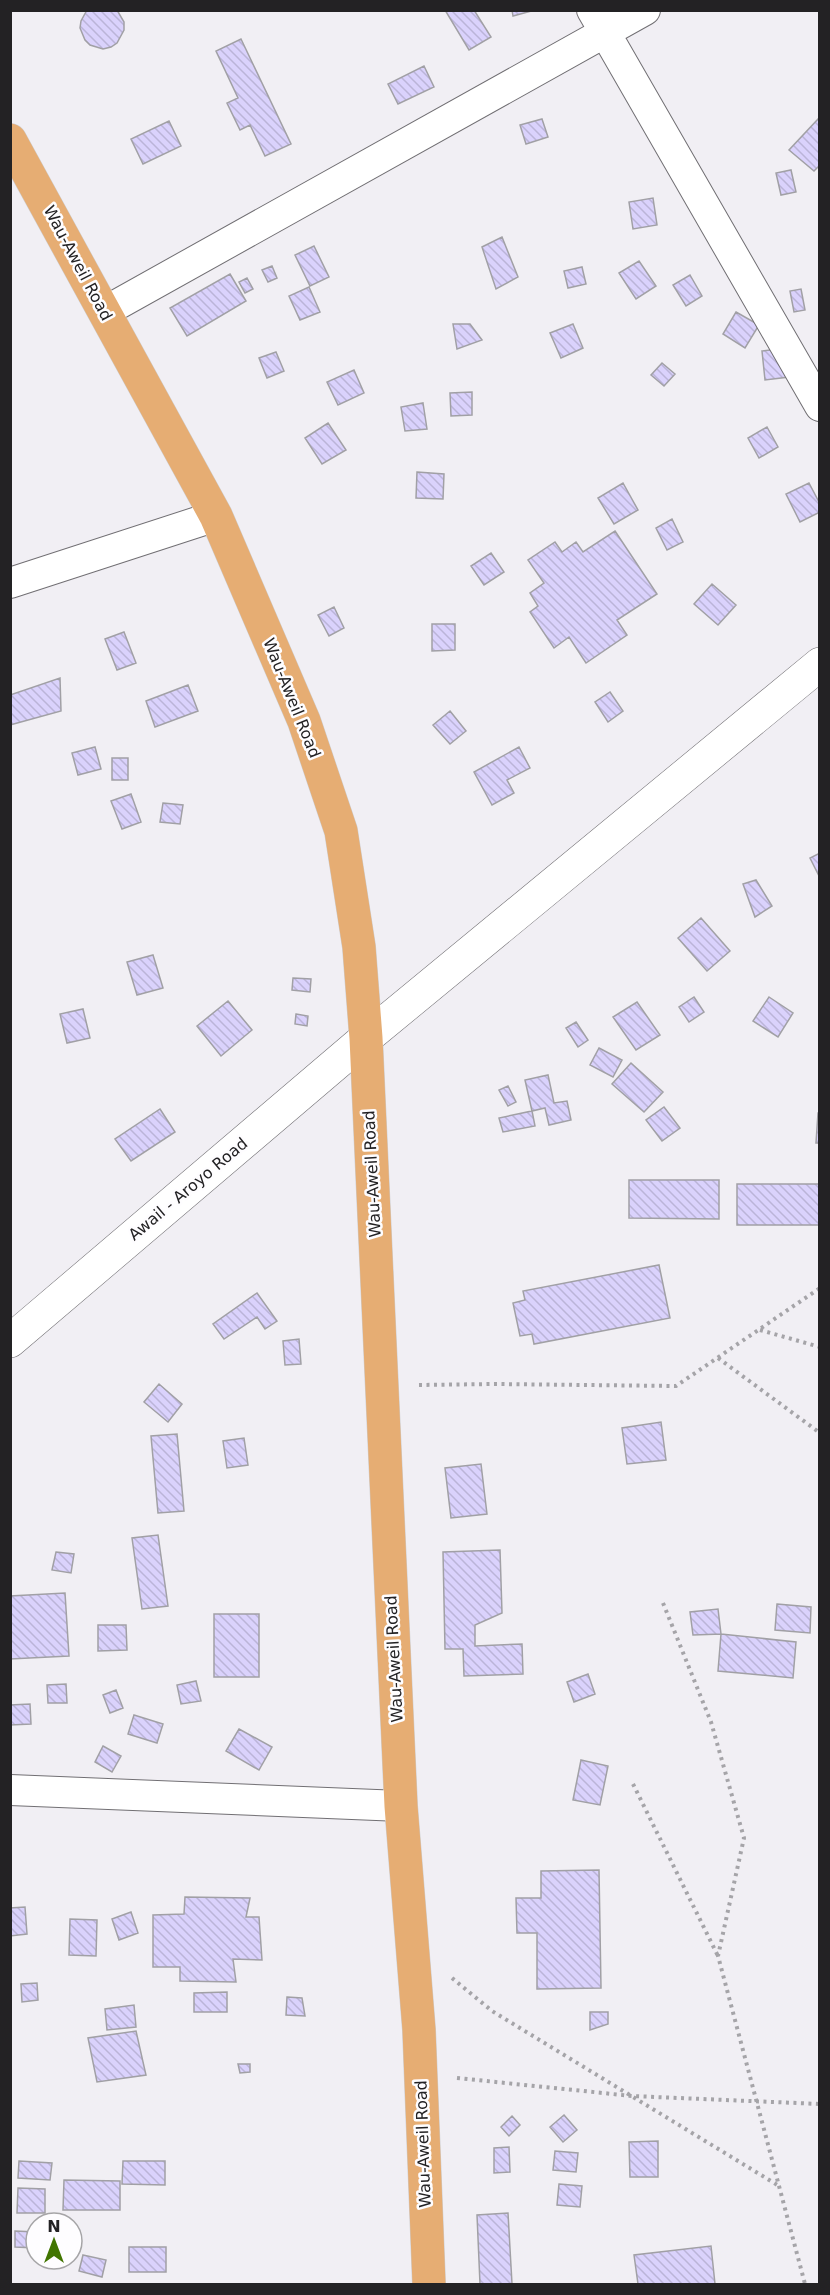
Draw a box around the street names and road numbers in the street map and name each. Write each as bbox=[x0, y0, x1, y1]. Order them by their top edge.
street label: Wau-Aweil Road bbox=[40, 202, 116, 324]
street label: Wau-Aweil Road bbox=[259, 635, 325, 761]
street label: Wau-Aweil Road bbox=[359, 1110, 385, 1238]
street label: Awail - Aroyo Road bbox=[125, 1134, 251, 1244]
street label: Wau-Aweil Road bbox=[381, 1595, 407, 1723]
street label: Wau-Aweil Road bbox=[411, 2080, 435, 2208]

